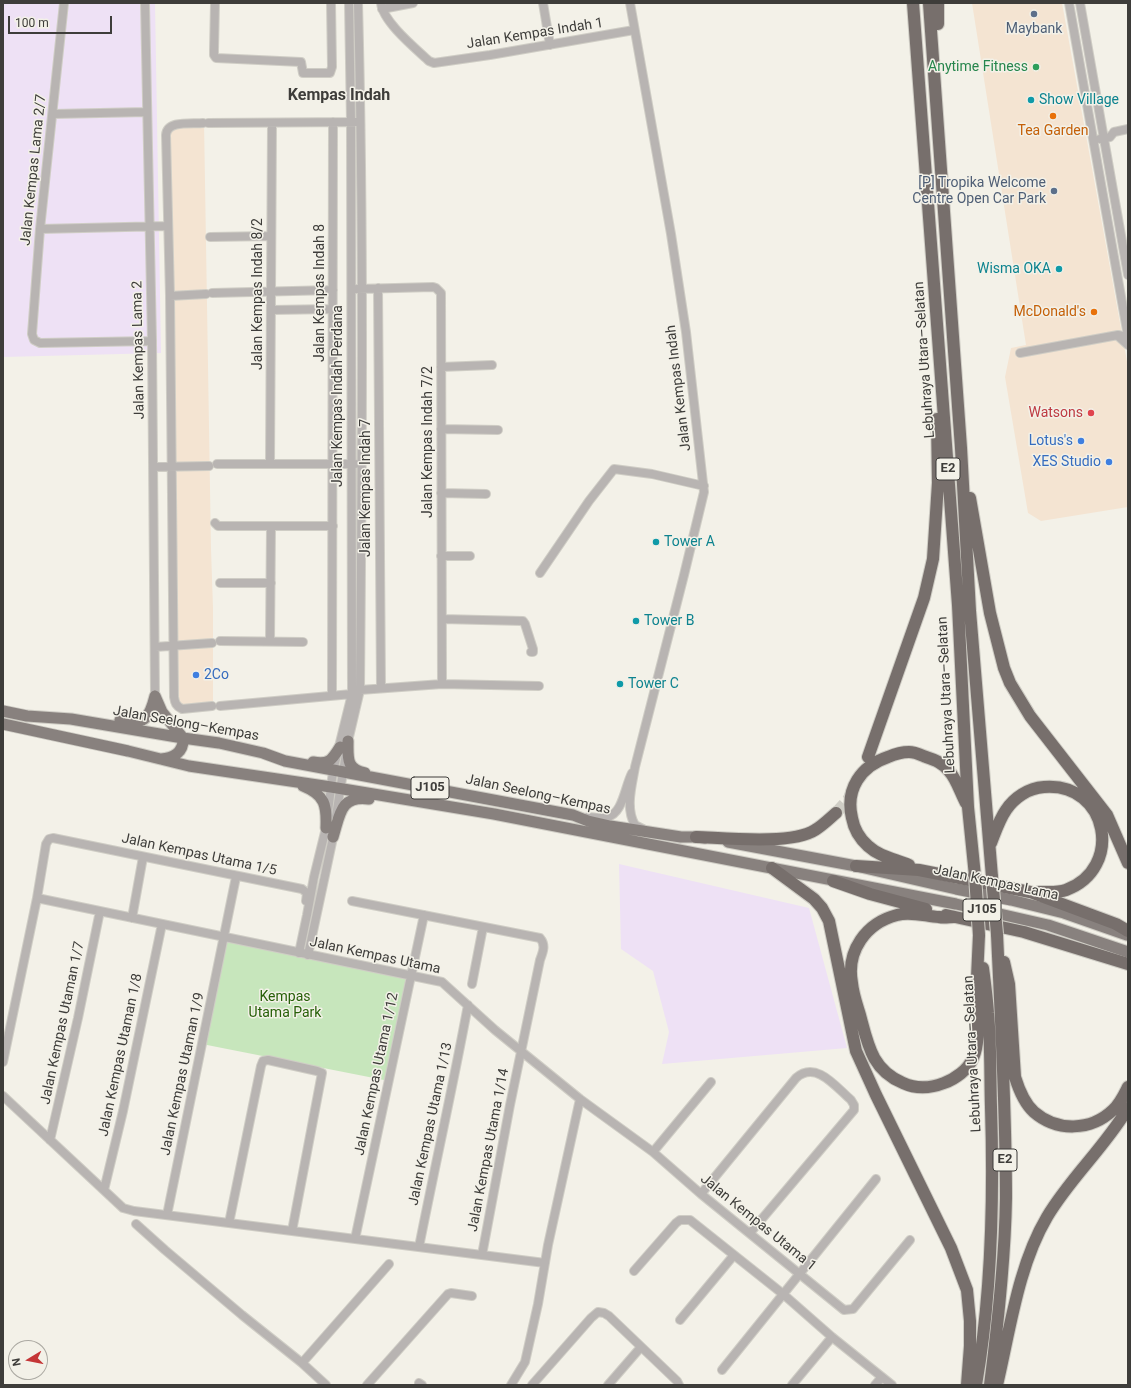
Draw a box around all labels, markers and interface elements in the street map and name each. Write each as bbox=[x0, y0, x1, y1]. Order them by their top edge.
scale bar bbox=[10, 8, 114, 34]
marker: Maybank bbox=[1029, 9, 1039, 19]
street label: Jalan Kempas Indah 1 bbox=[465, 15, 605, 53]
text: 100 m bbox=[15, 16, 49, 30]
place label: Maybank bbox=[1006, 21, 1062, 37]
place label: Anytime Fitness bbox=[928, 59, 1028, 75]
marker: Anytime Fitness bbox=[1031, 62, 1041, 72]
district label: Kempas Indah bbox=[288, 86, 390, 106]
place label: Show Village bbox=[1039, 92, 1119, 108]
street label: Jalan Kempas Lama 2/7 bbox=[18, 93, 50, 247]
marker: Show Village bbox=[1026, 95, 1036, 105]
marker: Tea Garden bbox=[1048, 111, 1058, 121]
place label: Tea Garden bbox=[1017, 123, 1089, 139]
place label: [P] Tropika Welcome Centre Open Car Park bbox=[912, 175, 1046, 208]
marker: [P] Tropika Welcome Centre Open Car Park bbox=[1049, 186, 1059, 196]
street label: Jalan Kempas Indah 8/2 bbox=[250, 218, 266, 370]
street label: Jalan Kempas Indah 8 bbox=[312, 224, 328, 362]
place label: Wisma OKA bbox=[977, 261, 1051, 277]
marker: Wisma OKA bbox=[1054, 264, 1064, 274]
street label: Jalan Kempas Lama 2 bbox=[129, 281, 149, 419]
street label: Lebuhraya Utara–Selatan bbox=[911, 281, 939, 439]
place label: McDonald's bbox=[1014, 304, 1086, 320]
street label: Jalan Kempas Indah Perdana bbox=[330, 305, 346, 487]
marker: McDonald's bbox=[1089, 307, 1099, 317]
street label: Jalan Kempas Indah bbox=[663, 324, 695, 452]
street label: Jalan Kempas Indah 7/2 bbox=[420, 366, 436, 518]
place label: Watsons bbox=[1028, 405, 1083, 421]
marker: Watsons bbox=[1086, 408, 1096, 418]
street label: Jalan Kempas Indah 7 bbox=[358, 419, 374, 557]
place label: Lotus's bbox=[1029, 433, 1073, 449]
marker: Lotus's bbox=[1076, 436, 1086, 446]
place label: XES Studio bbox=[1033, 454, 1101, 470]
marker: XES Studio bbox=[1104, 457, 1114, 467]
road number: E2 bbox=[936, 458, 960, 480]
place label: Tower A bbox=[664, 534, 715, 550]
marker: Tower A bbox=[651, 537, 661, 547]
place label: Tower B bbox=[644, 613, 695, 629]
marker: Tower B bbox=[631, 616, 641, 626]
street label: Lebuhraya Utara–Selatan bbox=[935, 616, 959, 774]
place label: 2Co bbox=[204, 667, 229, 683]
marker: 2Co bbox=[191, 670, 201, 680]
place label: Tower C bbox=[628, 676, 679, 692]
marker: Tower C bbox=[615, 679, 625, 689]
street label: Jalan Seelong–Kempas bbox=[112, 703, 260, 745]
street label: Jalan Seelong–Kempas bbox=[464, 771, 612, 819]
road number: J105 bbox=[411, 777, 449, 799]
street label: Jalan Kempas Utama 1/5 bbox=[120, 830, 278, 880]
street label: Jalan Kempas Lama bbox=[932, 862, 1060, 904]
road number: J105 bbox=[963, 899, 1001, 921]
street label: Jalan Kempas Utama bbox=[308, 934, 442, 978]
street label: Jalan Kempas Utaman 1/7 bbox=[38, 940, 88, 1106]
street label: Jalan Kempas Utaman 1/8 bbox=[96, 972, 146, 1138]
street label: Lebuhraya Utara–Selatan bbox=[961, 975, 985, 1133]
park label: Kempas Utama Park bbox=[249, 989, 321, 1022]
street label: Jalan Kempas Utaman 1/9 bbox=[158, 991, 208, 1157]
street label: Jalan Kempas Utama 1/12 bbox=[352, 991, 402, 1157]
street label: Jalan Kempas Utama 1/13 bbox=[406, 1041, 456, 1207]
street label: Jalan Kempas Utama 1/14 bbox=[465, 1067, 513, 1233]
road number: E2 bbox=[993, 1149, 1017, 1171]
street label: Jalan Kempas Utama 1 bbox=[697, 1171, 819, 1275]
north arrow bbox=[8, 1340, 48, 1380]
text: N bbox=[10, 1357, 24, 1367]

